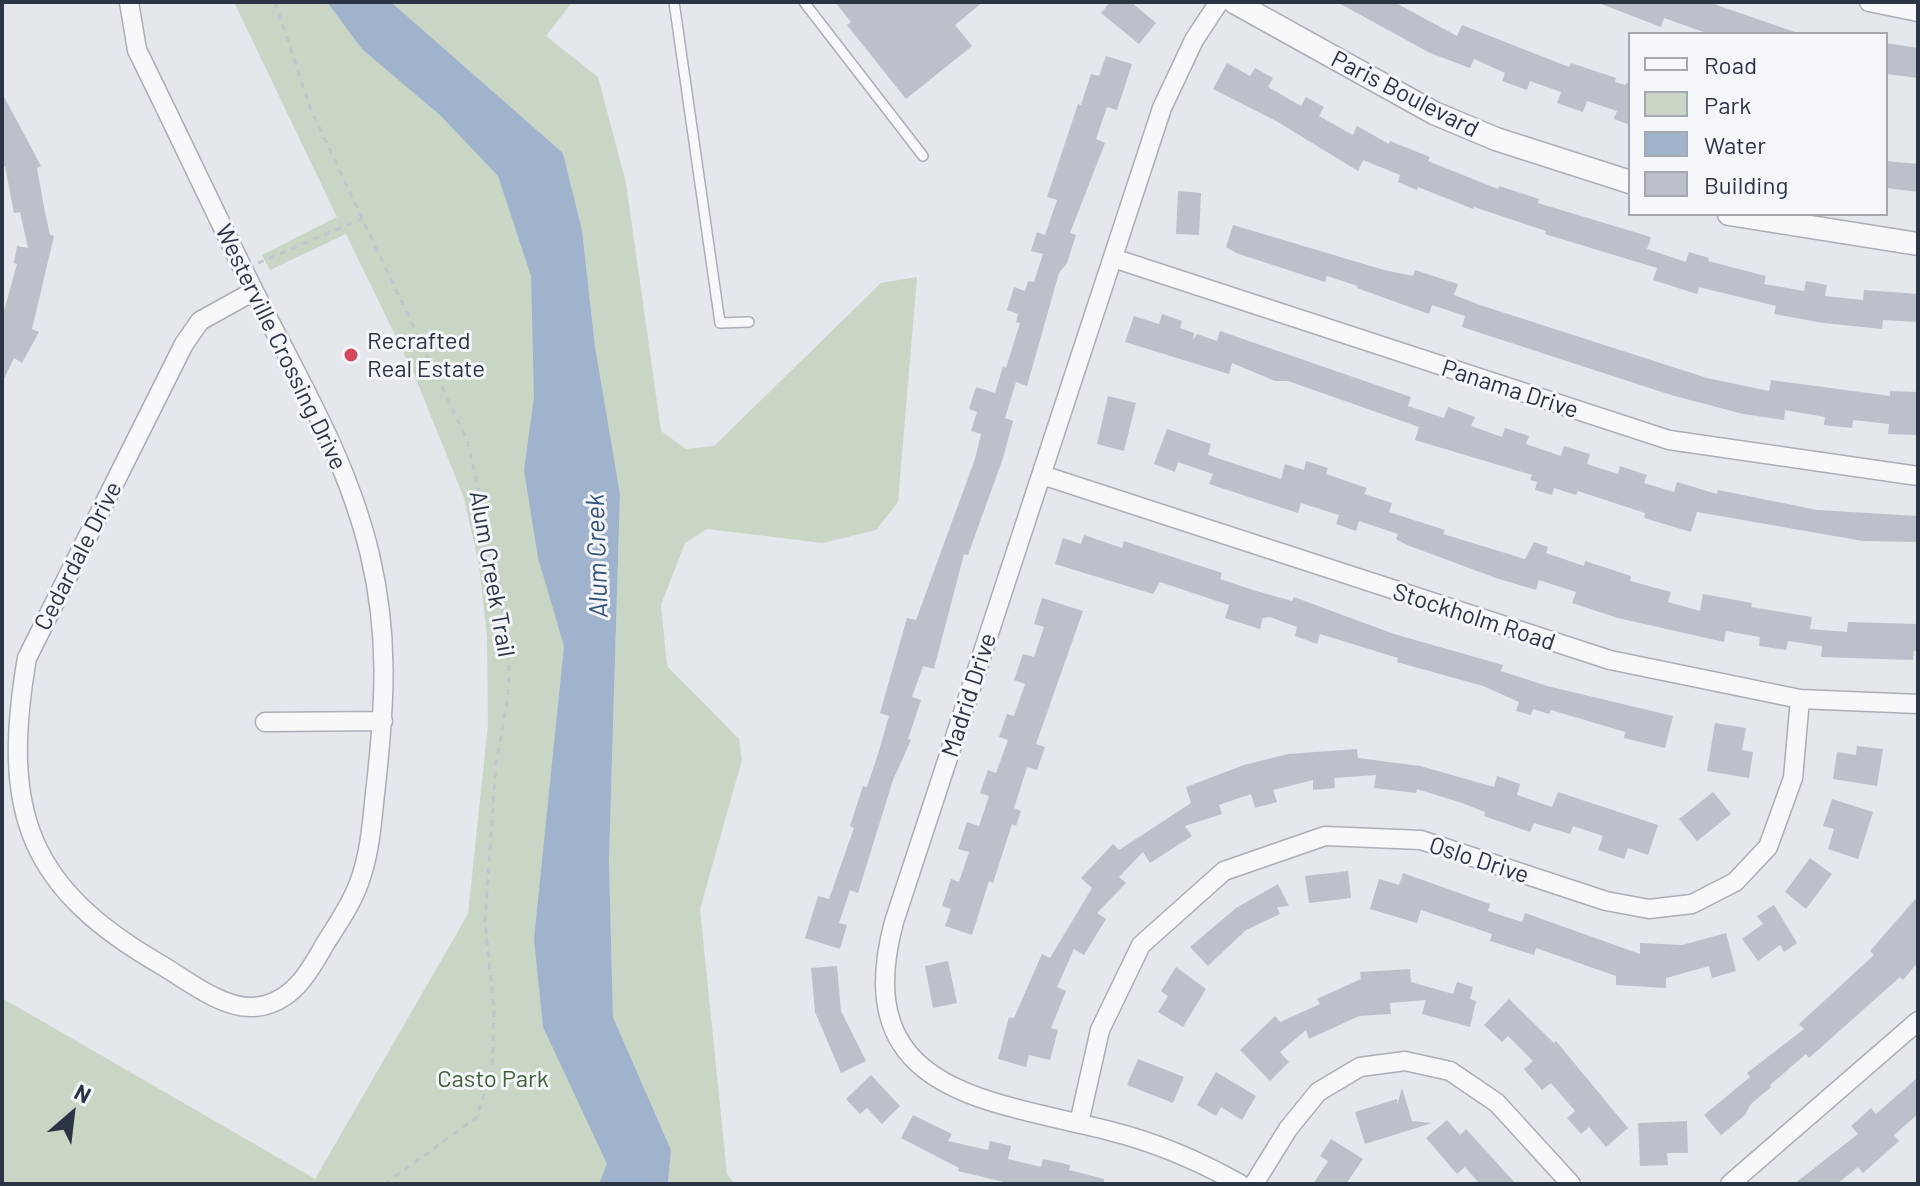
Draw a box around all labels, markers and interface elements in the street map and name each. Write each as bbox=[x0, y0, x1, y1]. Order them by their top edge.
legend bbox=[1628, 32, 1888, 216]
street label: Paris Boulevard bbox=[1326, 44, 1484, 144]
text: Road bbox=[1704, 50, 1757, 79]
text: Park bbox=[1704, 90, 1751, 119]
text: Water bbox=[1704, 130, 1766, 159]
text: Building bbox=[1704, 170, 1788, 199]
street label: Westerville Crossing Drive bbox=[209, 219, 353, 475]
place label: Recrafted Real Estate bbox=[367, 327, 485, 383]
marker: Recrafted Real Estate bbox=[342, 346, 360, 364]
street label: Panama Drive bbox=[1438, 353, 1582, 425]
street label: Cedardale Drive bbox=[28, 477, 128, 635]
street label: Alum Creek Trail bbox=[463, 489, 521, 659]
water label: Alum Creek bbox=[579, 493, 615, 619]
street label: Stockholm Road bbox=[1389, 577, 1559, 657]
street label: Madrid Drive bbox=[935, 629, 1003, 761]
street label: Oslo Drive bbox=[1425, 830, 1533, 890]
park label: Casto Park bbox=[437, 1065, 549, 1093]
north arrow bbox=[32, 1074, 112, 1154]
text: N bbox=[71, 1078, 96, 1108]

